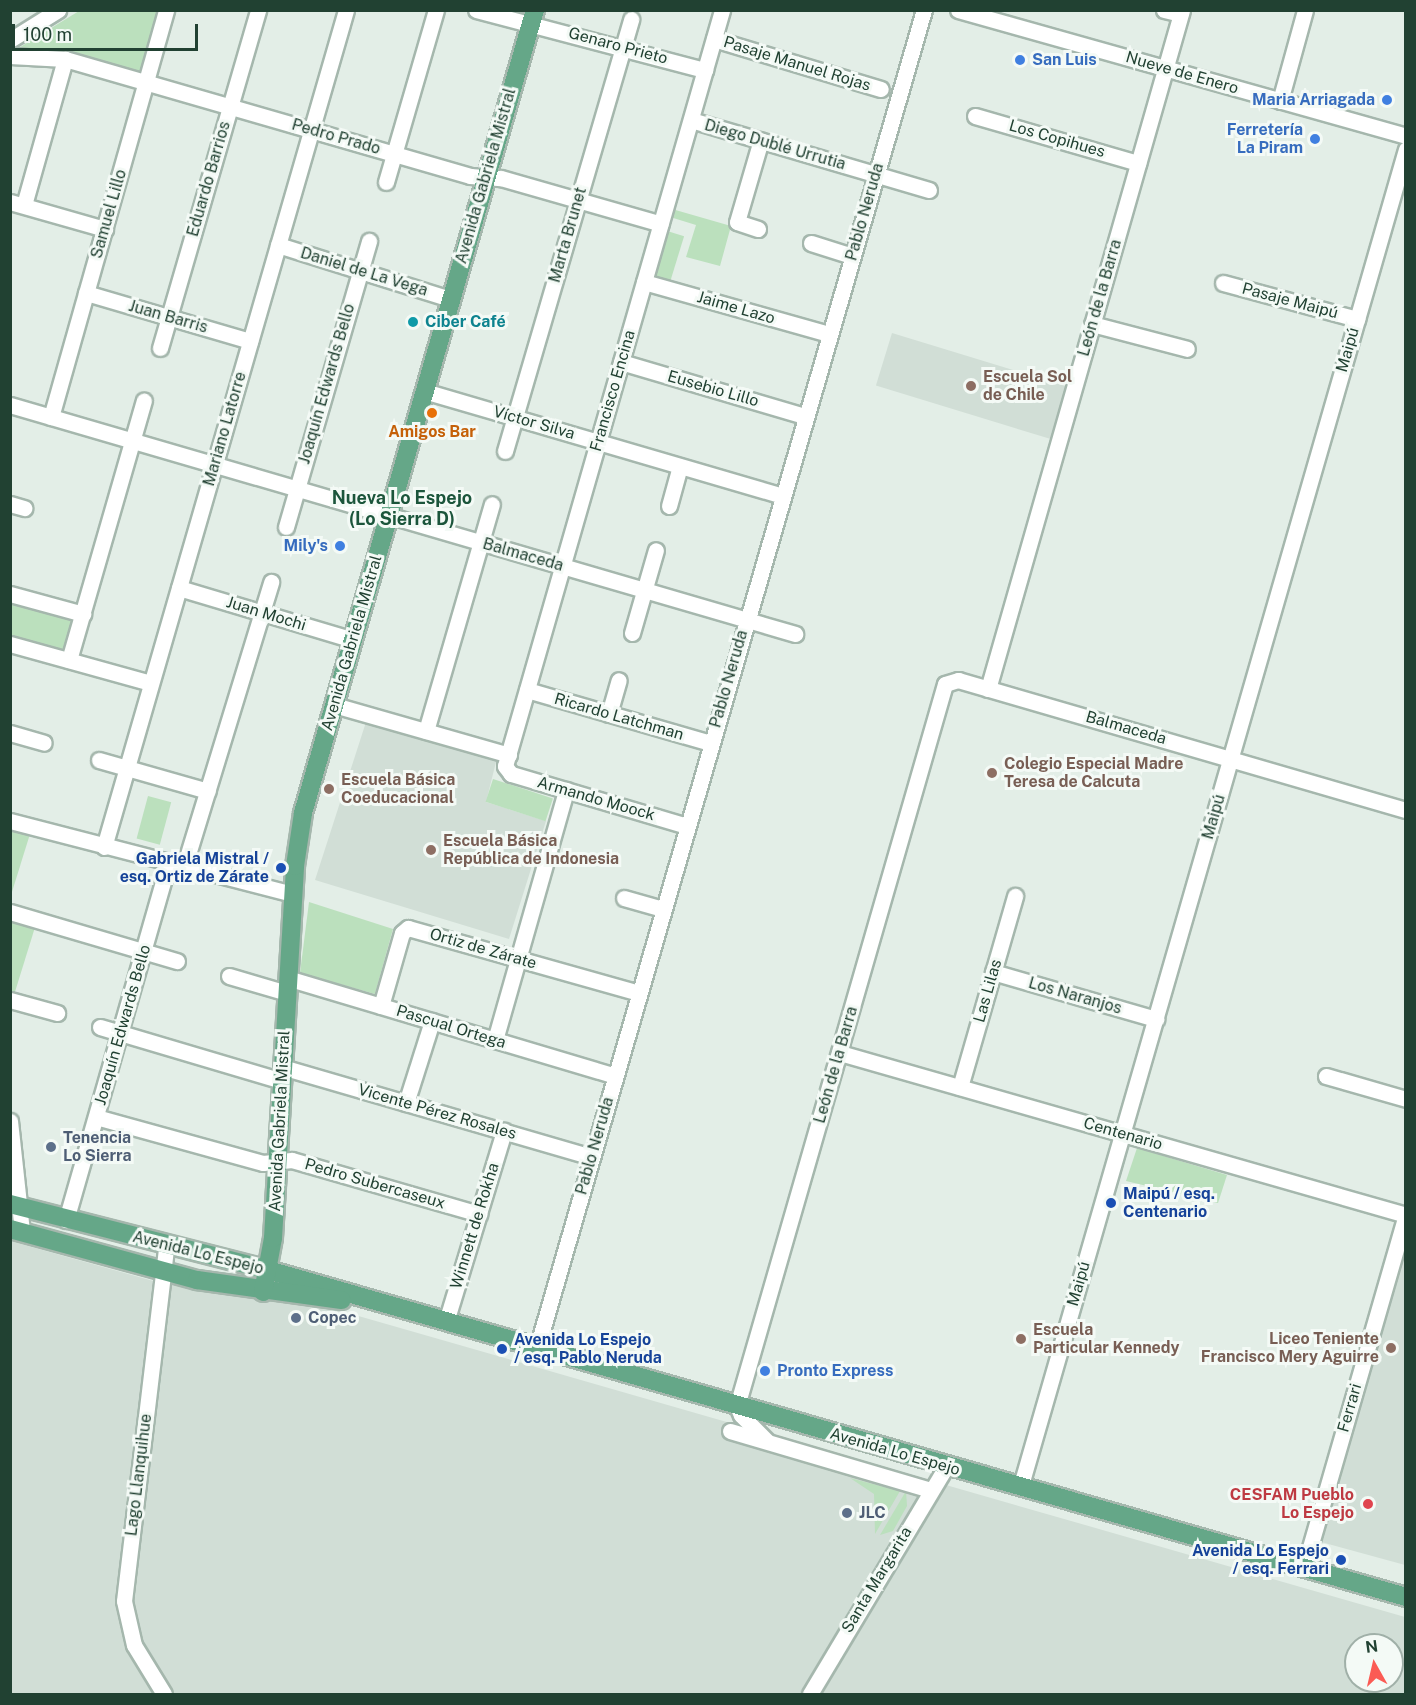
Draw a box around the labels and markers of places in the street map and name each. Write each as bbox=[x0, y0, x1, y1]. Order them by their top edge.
place label: San Luis bbox=[1032, 50, 1097, 70]
marker: San Luis bbox=[1013, 53, 1027, 67]
place label: Maria Arriagada bbox=[1252, 90, 1375, 110]
marker: Maria Arriagada bbox=[1380, 93, 1394, 107]
place label: Ferretería La Piram bbox=[1227, 120, 1303, 158]
marker: Ferretería La Piram bbox=[1308, 132, 1322, 146]
place label: Ciber Café bbox=[425, 312, 506, 332]
marker: Ciber Café bbox=[406, 315, 420, 329]
place label: Escuela Sol de Chile bbox=[983, 367, 1072, 405]
marker: Escuela Sol de Chile bbox=[964, 379, 978, 393]
marker: Amigos Bar bbox=[425, 406, 439, 420]
place label: Amigos Bar bbox=[388, 422, 476, 442]
place label: Mily's bbox=[284, 536, 328, 556]
marker: Mily's bbox=[333, 539, 347, 553]
place label: Colegio Especial Madre Teresa de Calcuta bbox=[1004, 754, 1183, 792]
marker: Colegio Especial Madre Teresa de Calcuta bbox=[985, 766, 999, 780]
place label: Escuela Básica Coeducacional bbox=[341, 770, 455, 808]
marker: Escuela Básica Coeducacional bbox=[322, 782, 336, 796]
place label: Escuela Básica República de Indonesia bbox=[443, 831, 619, 869]
marker: Escuela Básica República de Indonesia bbox=[424, 843, 438, 857]
place label: Gabriela Mistral / esq. Ortiz de Zárate bbox=[119, 849, 269, 887]
marker: Gabriela Mistral / esq. Ortiz de Zárate bbox=[274, 861, 288, 875]
place label: Tenencia Lo Sierra bbox=[63, 1128, 132, 1166]
marker: Tenencia Lo Sierra bbox=[44, 1140, 58, 1154]
place label: Maipú / esq. Centenario bbox=[1123, 1184, 1215, 1222]
marker: Maipú / esq. Centenario bbox=[1104, 1196, 1118, 1210]
place label: Copec bbox=[308, 1308, 356, 1328]
marker: Copec bbox=[289, 1311, 303, 1325]
place label: Escuela Particular Kennedy bbox=[1033, 1320, 1180, 1358]
place label: Liceo Teniente Francisco Mery Aguirre bbox=[1201, 1329, 1379, 1367]
place label: Avenida Lo Espejo / esq. Pablo Neruda bbox=[514, 1330, 662, 1368]
marker: Escuela Particular Kennedy bbox=[1014, 1332, 1028, 1346]
marker: Liceo Teniente Francisco Mery Aguirre bbox=[1384, 1341, 1398, 1355]
marker: Avenida Lo Espejo / esq. Pablo Neruda bbox=[495, 1342, 509, 1356]
place label: Pronto Express bbox=[777, 1361, 893, 1381]
marker: Pronto Express bbox=[758, 1364, 772, 1378]
place label: CESFAM Pueblo Lo Espejo bbox=[1230, 1485, 1354, 1523]
marker: CESFAM Pueblo Lo Espejo bbox=[1359, 1495, 1377, 1513]
place label: JLC bbox=[859, 1503, 886, 1523]
marker: JLC bbox=[840, 1506, 854, 1520]
place label: Avenida Lo Espejo / esq. Ferrari bbox=[1192, 1541, 1329, 1579]
marker: Avenida Lo Espejo / esq. Ferrari bbox=[1334, 1553, 1348, 1567]

